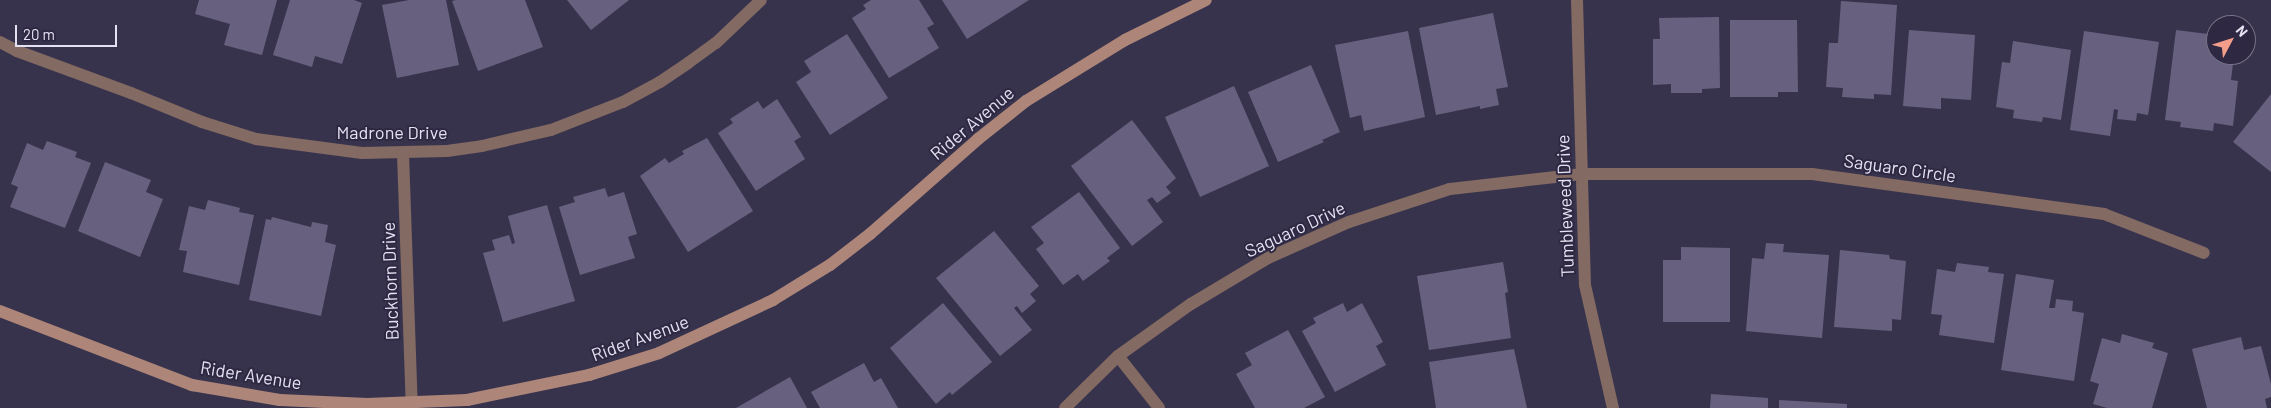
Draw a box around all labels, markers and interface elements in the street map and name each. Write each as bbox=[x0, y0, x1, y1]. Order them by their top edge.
scale bar bbox=[18, 15, 120, 47]
north arrow bbox=[2206, 15, 2256, 65]
text: N bbox=[2233, 22, 2252, 40]
text: 20 m bbox=[23, 25, 55, 43]
street label: Rider Avenue bbox=[926, 82, 1018, 164]
street label: Madrone Drive bbox=[336, 121, 448, 143]
street label: Tumbleweed Drive bbox=[1552, 134, 1578, 278]
street label: Saguaro Circle bbox=[1843, 149, 1957, 187]
street label: Saguaro Drive bbox=[1241, 196, 1349, 262]
street label: Buckhorn Drive bbox=[377, 221, 403, 341]
street label: Rider Avenue bbox=[588, 310, 692, 366]
street label: Rider Avenue bbox=[199, 356, 303, 394]

